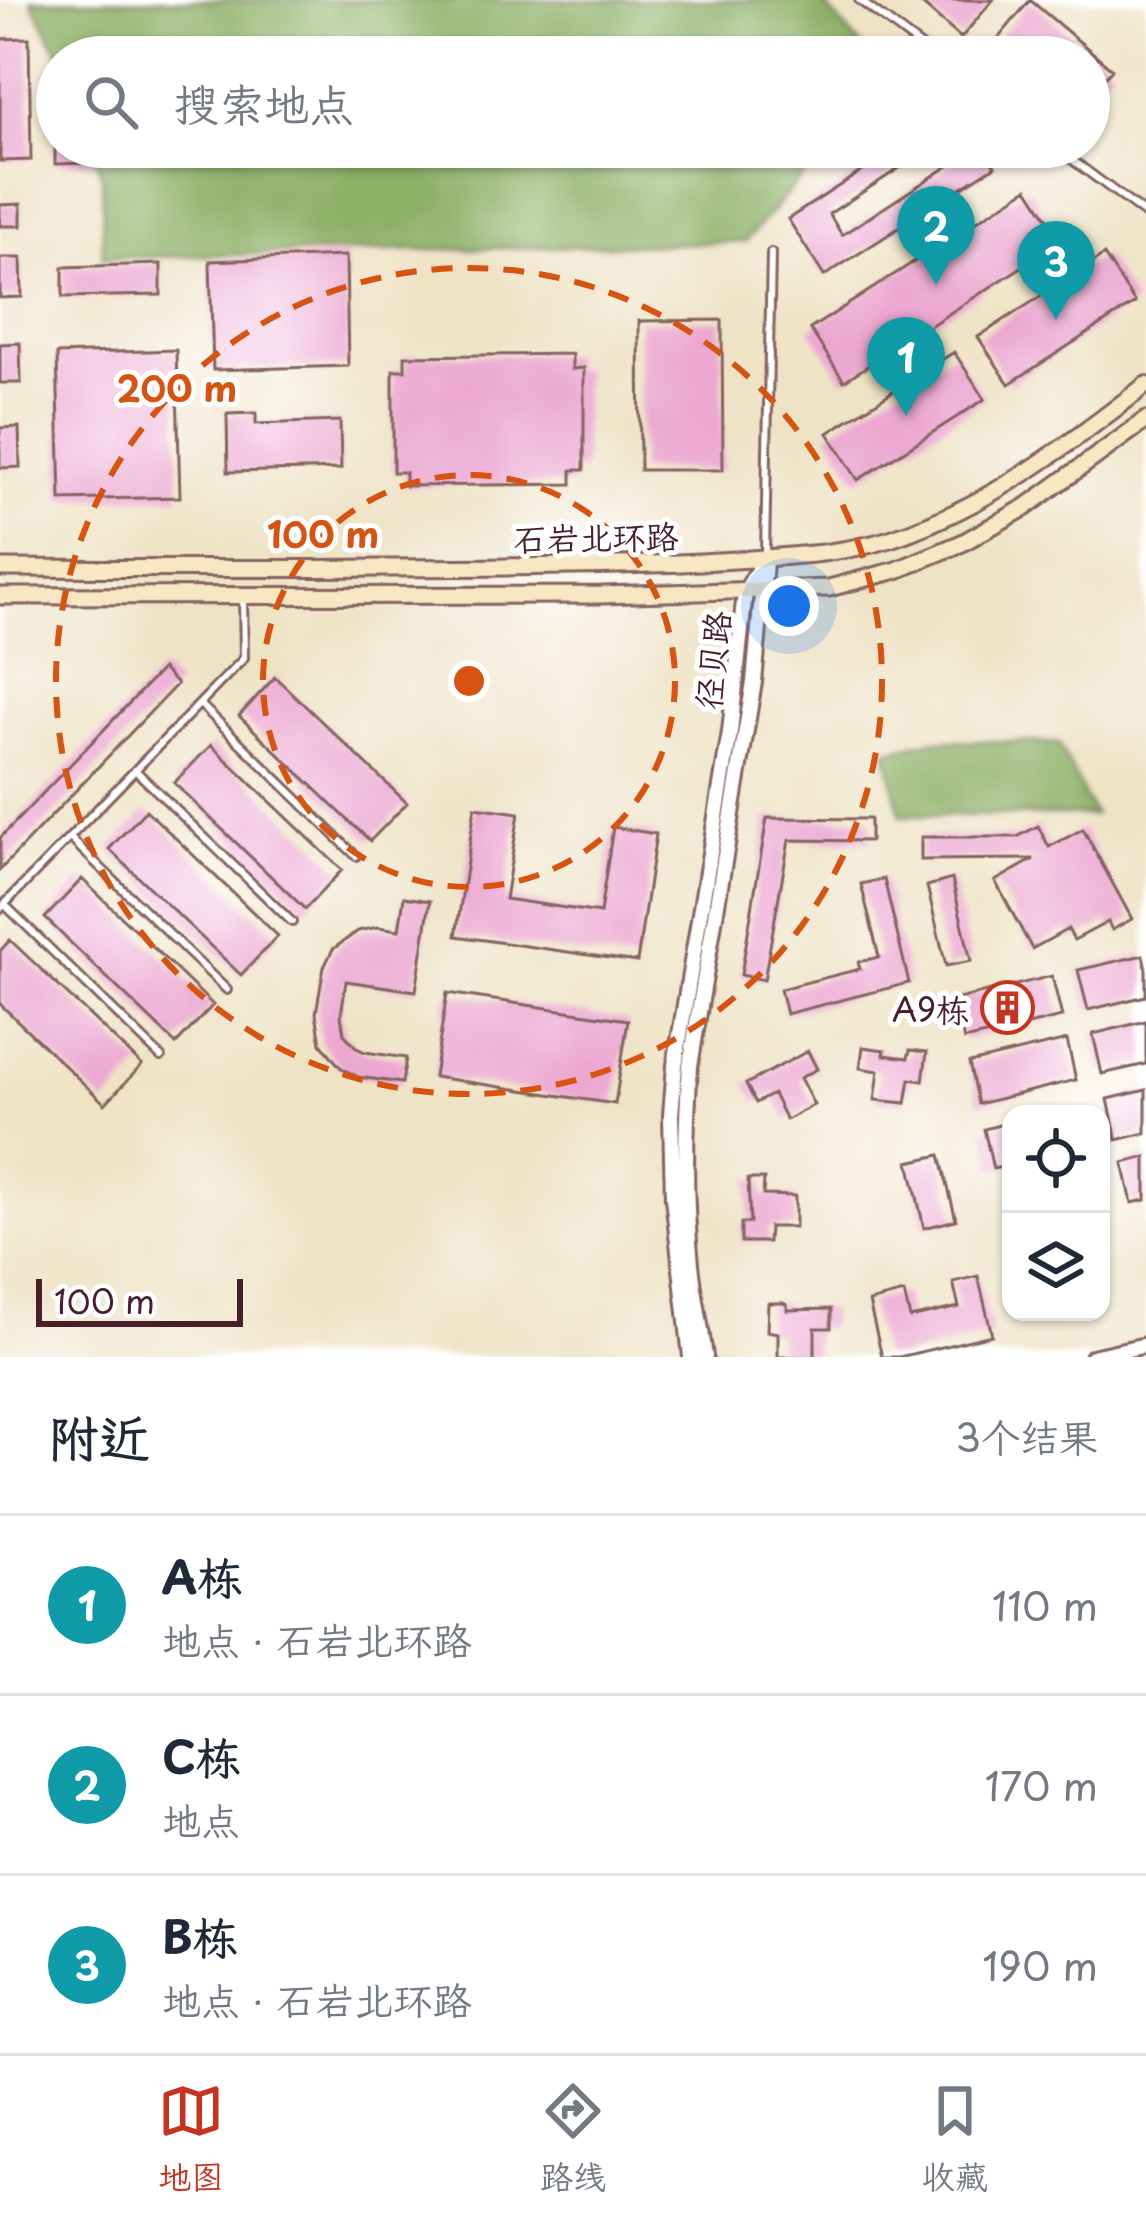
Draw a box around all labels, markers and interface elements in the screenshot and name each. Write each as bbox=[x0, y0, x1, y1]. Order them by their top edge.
search box bbox=[36, 36, 1110, 168]
text: 搜索地点 bbox=[174, 68, 354, 136]
icon: search bbox=[78, 69, 144, 135]
pin: 2 bbox=[897, 186, 975, 285]
pin: 3 bbox=[1017, 221, 1095, 320]
pin: 1 bbox=[867, 317, 945, 416]
text: 200 m bbox=[117, 360, 237, 414]
text: 100 m bbox=[267, 506, 379, 560]
street label: 石岩北环路 bbox=[513, 510, 679, 562]
your location bbox=[759, 576, 819, 636]
street label: 径贝路 bbox=[681, 608, 741, 712]
centre of rings bbox=[448, 660, 490, 702]
building icon: A9栋 bbox=[980, 980, 1036, 1036]
place label: A9栋 bbox=[892, 983, 969, 1033]
map controls bbox=[1002, 1105, 1110, 1321]
button: locate bbox=[1002, 1105, 1110, 1213]
button: layers bbox=[1002, 1213, 1110, 1321]
scale bar bbox=[36, 1273, 243, 1326]
text: 100 m bbox=[54, 1275, 155, 1325]
text: 附近 bbox=[48, 1397, 150, 1474]
text: 3个结果 bbox=[955, 1406, 1098, 1465]
text: A栋 bbox=[162, 1541, 242, 1609]
text: 1 bbox=[78, 1575, 96, 1634]
text: 110 m bbox=[992, 1575, 1098, 1634]
text: 地点 · 石岩北环路 bbox=[162, 1609, 472, 1668]
text: C栋 bbox=[162, 1721, 241, 1789]
text: 2 bbox=[73, 1755, 101, 1814]
text: 170 m bbox=[985, 1755, 1098, 1814]
text: 地点 bbox=[162, 1789, 240, 1848]
text: B栋 bbox=[162, 1901, 238, 1969]
text: 3 bbox=[74, 1935, 100, 1994]
text: 190 m bbox=[982, 1935, 1098, 1994]
text: 地点 · 石岩北环路 bbox=[162, 1969, 472, 2028]
tab: 地图 bbox=[158, 2078, 224, 2200]
tab: 路线 bbox=[540, 2078, 606, 2200]
tab: 收藏 bbox=[922, 2078, 988, 2200]

